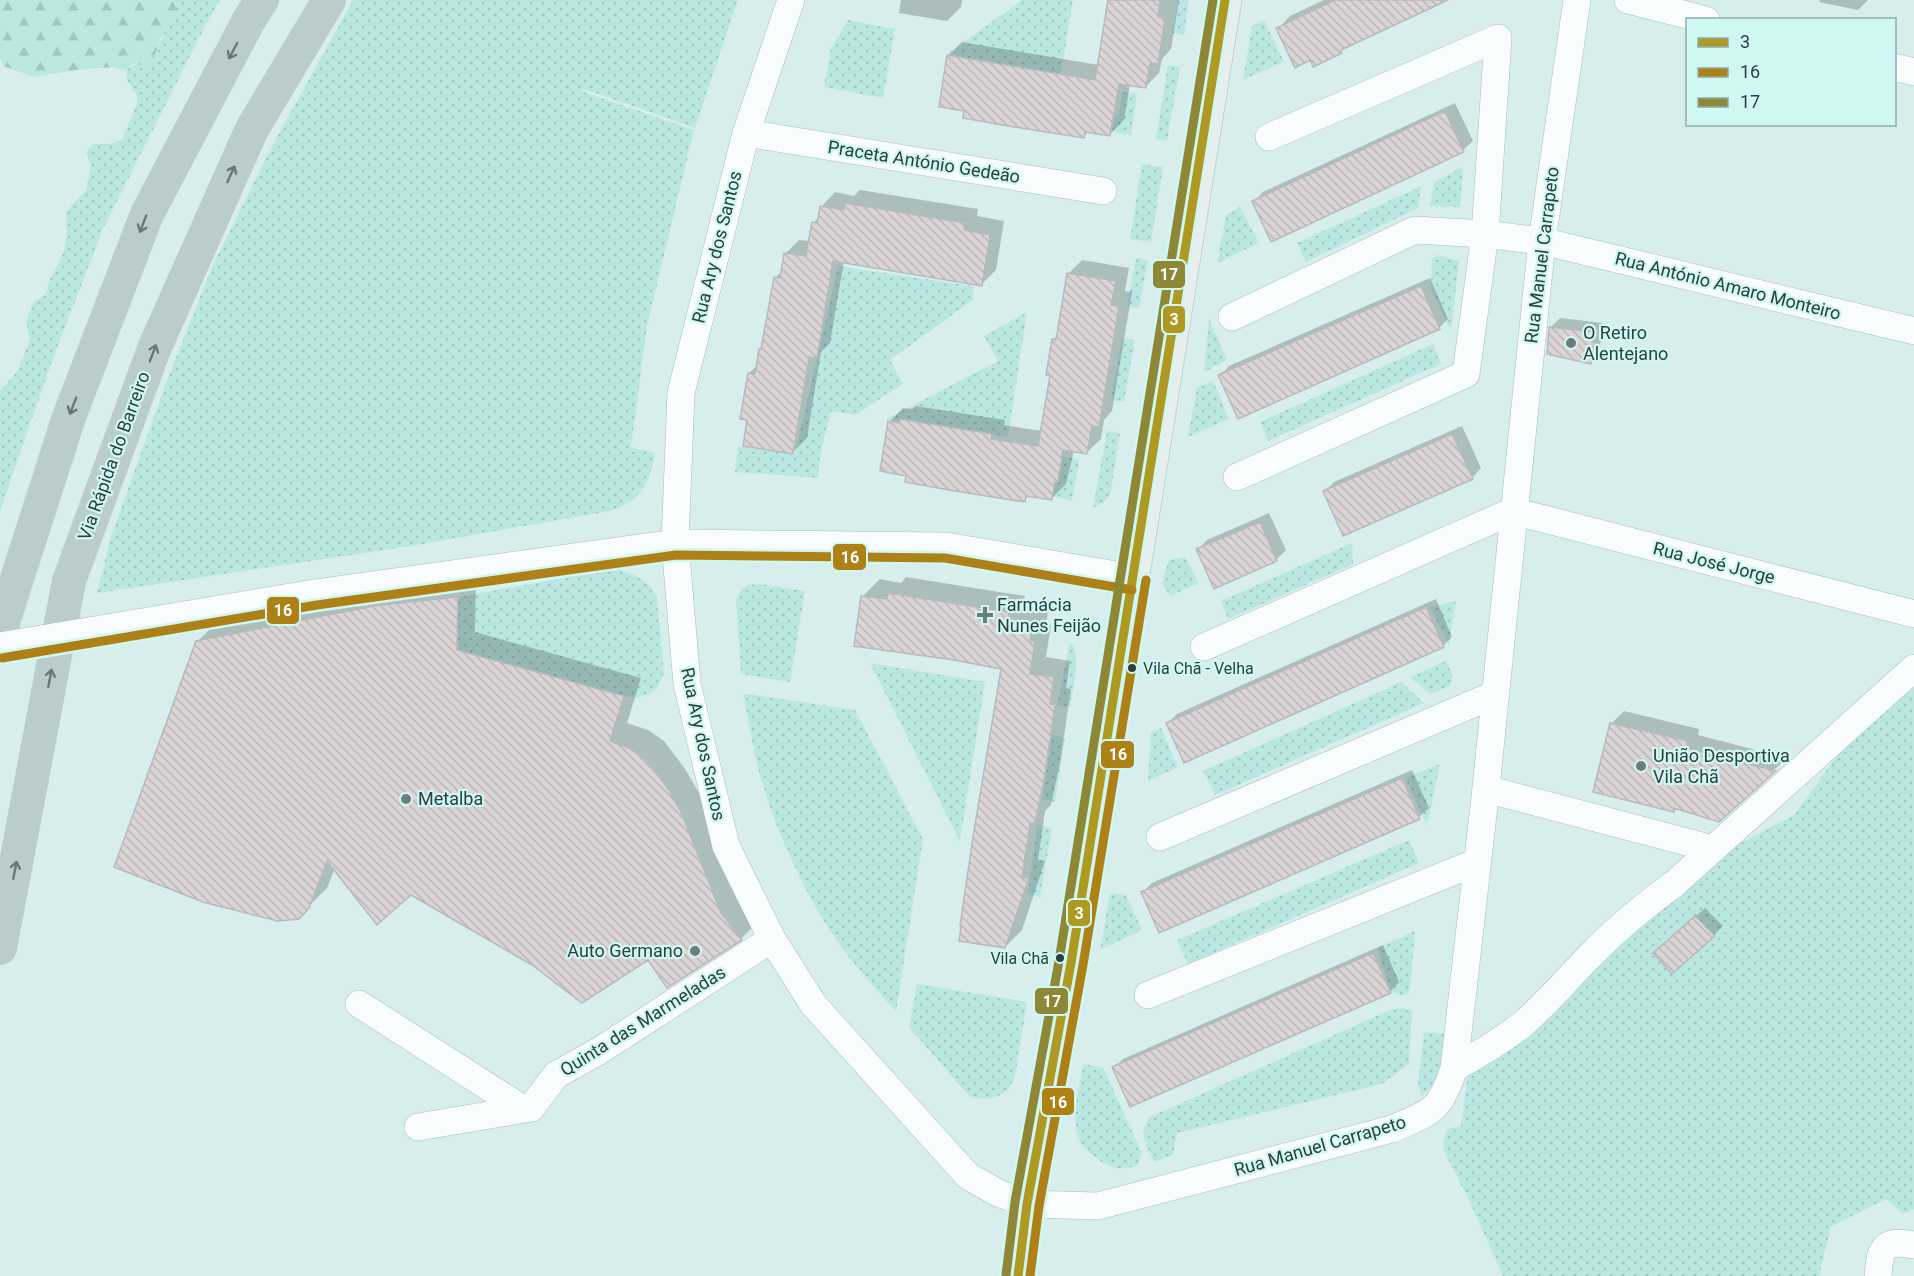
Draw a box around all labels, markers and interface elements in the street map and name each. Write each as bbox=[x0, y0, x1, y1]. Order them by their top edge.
legend bbox=[1686, 18, 1896, 126]
text: 3 bbox=[1740, 31, 1750, 52]
one-way arrow bbox=[226, 41, 238, 59]
text: 16 bbox=[1740, 61, 1760, 82]
text: 17 bbox=[1740, 91, 1760, 112]
street label: Praceta António Gedeão bbox=[826, 136, 1022, 187]
street label: Rua Manuel Carrapeto bbox=[1520, 165, 1563, 344]
one-way arrow bbox=[226, 166, 238, 184]
street label: Rua Ary dos Santos bbox=[687, 169, 746, 325]
one-way arrow bbox=[137, 214, 148, 233]
street label: Rua António Amaro Monteiro bbox=[1613, 247, 1843, 324]
line badge: 17 bbox=[1152, 260, 1186, 289]
text: 17 bbox=[1160, 265, 1178, 284]
line badge: 3 bbox=[1162, 305, 1186, 334]
text: 3 bbox=[1169, 310, 1179, 329]
place label: O Retiro Alentejano bbox=[1583, 322, 1668, 364]
marker: O Retiro Alentejano bbox=[1564, 336, 1578, 350]
one-way arrow bbox=[148, 344, 159, 362]
street label: Via Rápida do Barreiro bbox=[73, 369, 154, 543]
one-way arrow bbox=[67, 396, 78, 415]
street label: Rua José Jorge bbox=[1651, 537, 1777, 588]
line badge: 16 bbox=[832, 543, 867, 571]
text: 16 bbox=[841, 548, 859, 567]
place label: Farmácia Nunes Feijão bbox=[997, 594, 1101, 636]
line badge: 16 bbox=[266, 596, 300, 625]
text: 16 bbox=[274, 601, 292, 620]
marker: Farmácia Nunes Feijão bbox=[978, 608, 992, 622]
place label: Vila Chã - Velha bbox=[1143, 659, 1254, 678]
marker: Vila Chã - Velha bbox=[1126, 662, 1138, 674]
street label: Rua Ary dos Santos bbox=[677, 665, 730, 822]
one-way arrow bbox=[45, 669, 56, 688]
line badge: 16 bbox=[1100, 740, 1135, 769]
text: 16 bbox=[1109, 745, 1127, 764]
place label: União Desportiva Vila Chã bbox=[1653, 745, 1790, 787]
marker: União Desportiva Vila Chã bbox=[1634, 759, 1648, 773]
place label: Metalba bbox=[418, 788, 483, 809]
marker: Metalba bbox=[399, 792, 413, 806]
one-way arrow bbox=[10, 860, 21, 880]
line badge: 3 bbox=[1067, 899, 1091, 927]
text: 3 bbox=[1074, 904, 1084, 923]
place label: Auto Germano bbox=[567, 940, 683, 961]
marker: Auto Germano bbox=[688, 944, 702, 958]
place label: Vila Chã bbox=[990, 949, 1049, 968]
marker: Vila Chã bbox=[1054, 952, 1066, 964]
street label: Quinta das Marmeladas bbox=[556, 961, 729, 1080]
line badge: 17 bbox=[1034, 987, 1069, 1015]
text: 17 bbox=[1043, 992, 1061, 1011]
line badge: 16 bbox=[1041, 1087, 1075, 1116]
text: 16 bbox=[1049, 1093, 1067, 1112]
street label: Rua Manuel Carrapeto bbox=[1232, 1111, 1408, 1180]

